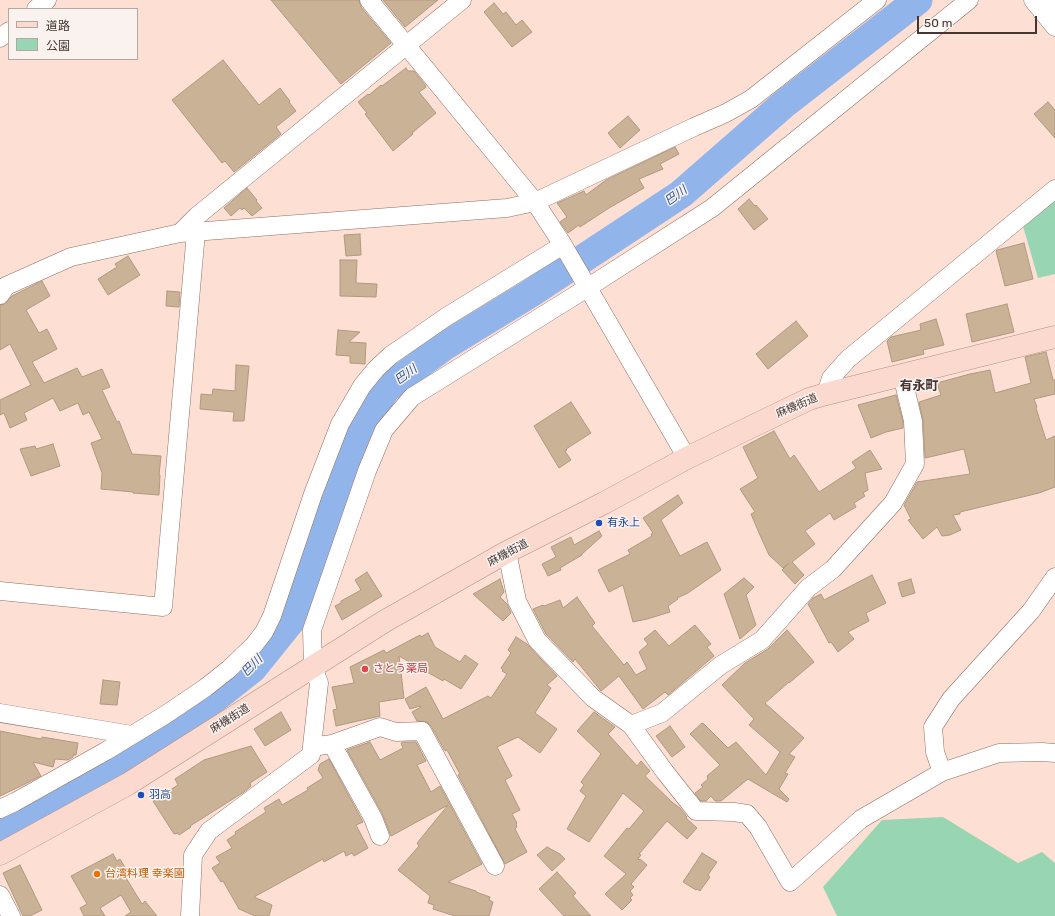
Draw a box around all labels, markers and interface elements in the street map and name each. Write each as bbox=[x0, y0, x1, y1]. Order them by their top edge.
legend bbox=[8, 8, 138, 60]
scale bar bbox=[919, 8, 1039, 34]
text: 50 m bbox=[924, 16, 952, 30]
text: 道路 bbox=[46, 19, 70, 33]
text: 公園 bbox=[46, 39, 70, 53]
water label: 巴川 bbox=[662, 183, 690, 209]
water label: 巴川 bbox=[392, 362, 420, 388]
district label: 有永町 bbox=[900, 378, 938, 394]
street label: 麻機街道 bbox=[774, 391, 820, 421]
place label: 有永上 bbox=[607, 516, 640, 530]
marker: 有永上 bbox=[594, 518, 604, 528]
street label: 麻機街道 bbox=[485, 537, 531, 569]
water label: 巴川 bbox=[238, 652, 266, 680]
place label: さとう薬局 bbox=[373, 662, 428, 676]
marker: さとう薬局 bbox=[360, 664, 370, 674]
street label: 麻機街道 bbox=[208, 702, 252, 736]
place label: 羽高 bbox=[149, 788, 171, 802]
marker: 羽高 bbox=[136, 790, 146, 800]
place label: 台湾料理 幸楽園 bbox=[105, 867, 185, 881]
marker: 台湾料理 幸楽園 bbox=[92, 869, 102, 879]

